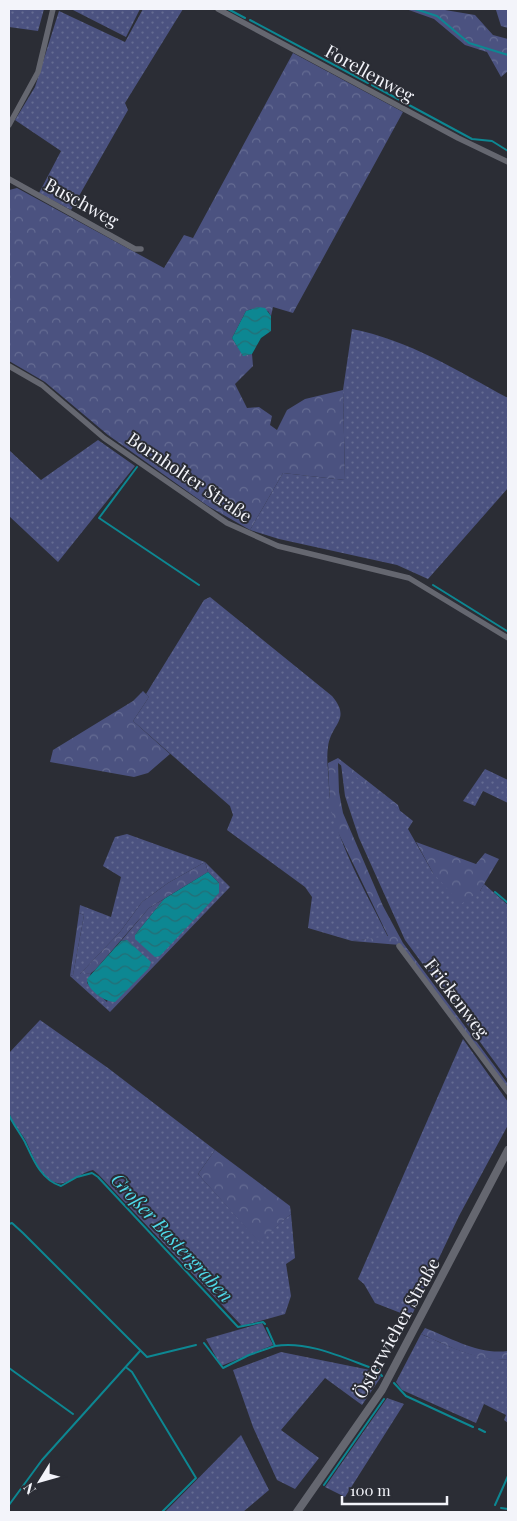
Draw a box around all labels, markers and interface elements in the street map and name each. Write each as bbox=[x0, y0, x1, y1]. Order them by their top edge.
street label: Forellenweg bbox=[321, 39, 419, 108]
street label: Buschweg bbox=[41, 172, 124, 232]
street label: Bornholter Straße bbox=[123, 426, 257, 528]
street label: Frickenweg bbox=[419, 953, 495, 1043]
water label: Großer Bastergraben bbox=[106, 1166, 240, 1308]
street label: Österwieher Straße bbox=[347, 1253, 445, 1403]
north arrow bbox=[15, 1456, 65, 1506]
scale bar bbox=[342, 1474, 447, 1506]
text: N bbox=[19, 1479, 40, 1499]
text: 100 m bbox=[350, 1480, 391, 1500]

